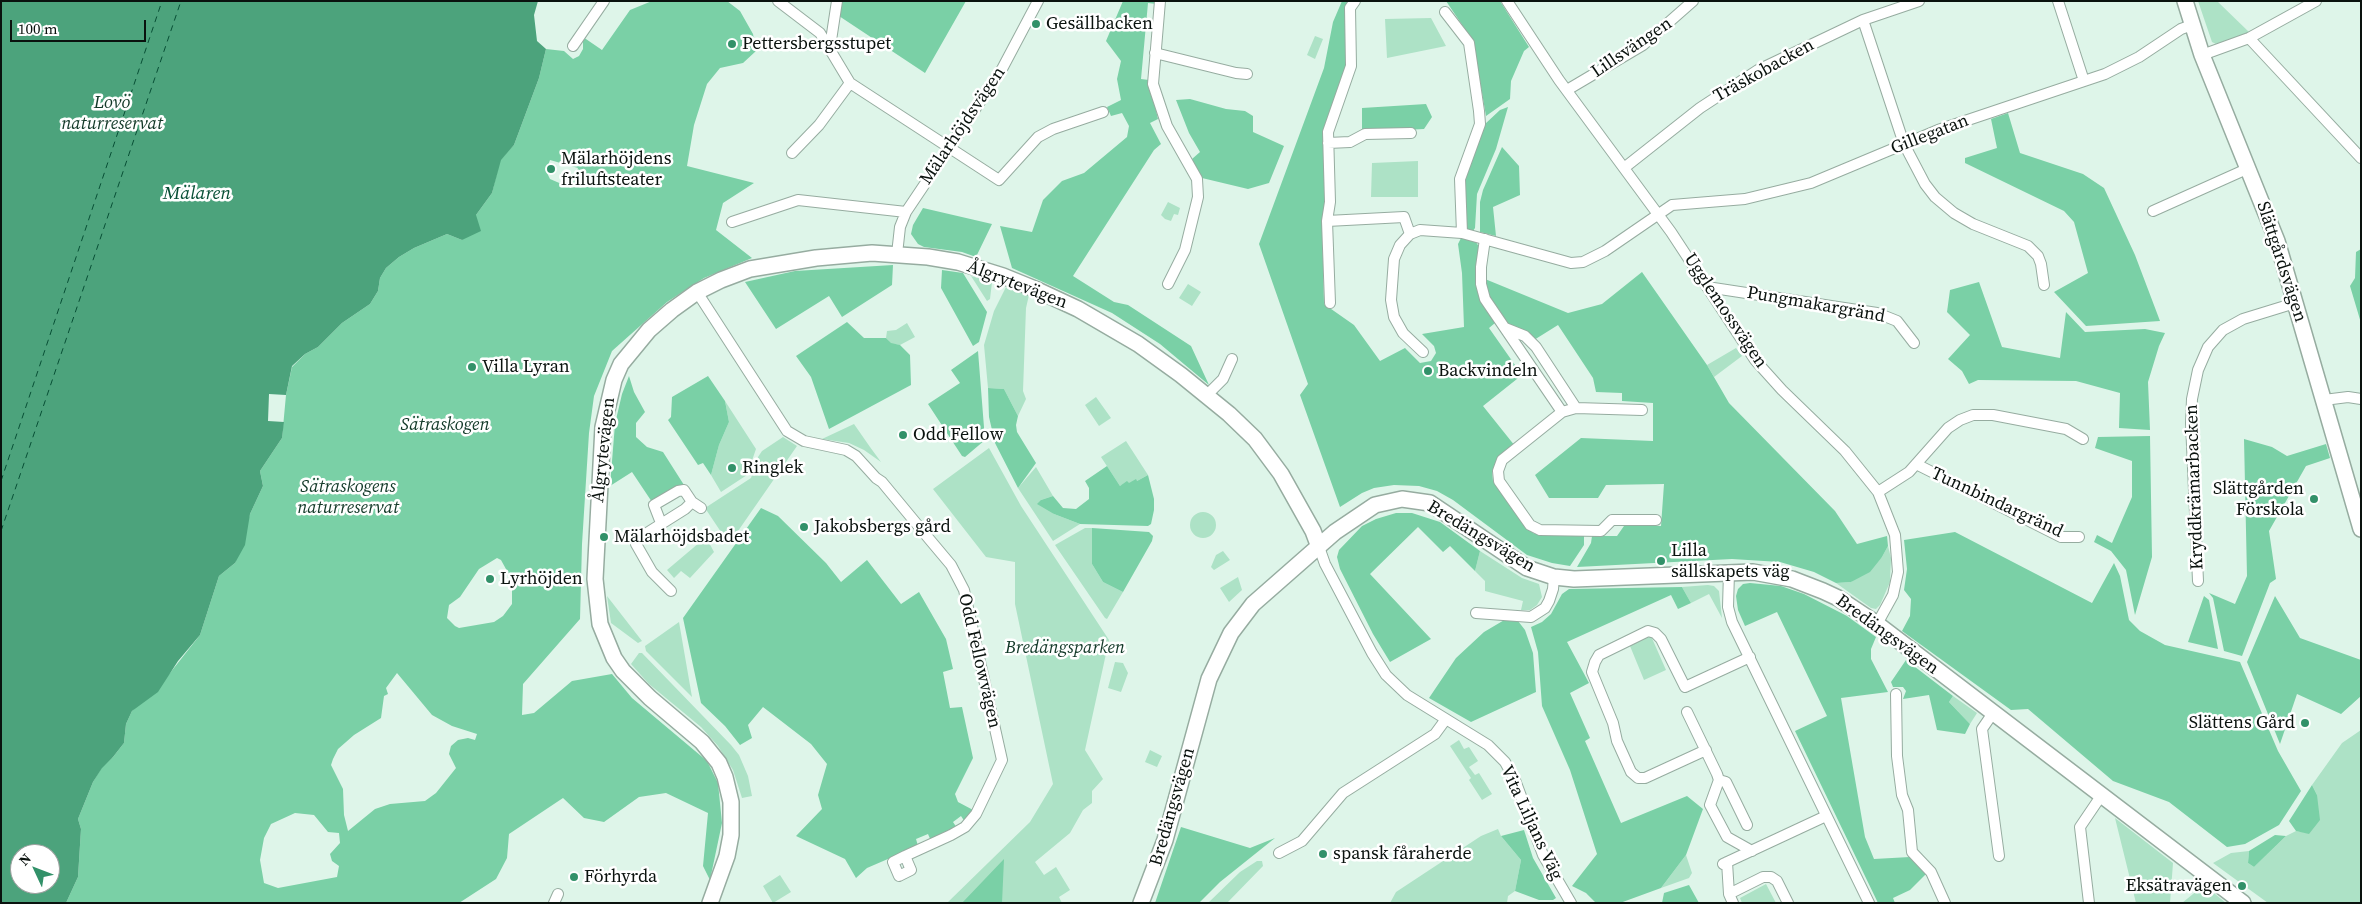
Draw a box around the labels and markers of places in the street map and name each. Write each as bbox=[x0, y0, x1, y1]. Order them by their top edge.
place label: Gesällbacken bbox=[1046, 13, 1153, 35]
marker: Gesällbacken bbox=[1030, 18, 1042, 30]
place label: Pettersbergsstupet bbox=[742, 33, 891, 55]
marker: Pettersbergsstupet bbox=[726, 38, 738, 50]
place label: Mälarhöjdens friluftsteater bbox=[561, 148, 672, 190]
marker: Mälarhöjdens friluftsteater bbox=[545, 163, 557, 175]
place label: Villa Lyran bbox=[482, 356, 570, 378]
place label: Backvindeln bbox=[1438, 360, 1538, 382]
marker: Villa Lyran bbox=[466, 361, 478, 373]
marker: Backvindeln bbox=[1422, 365, 1434, 377]
place label: Odd Fellow bbox=[913, 424, 1003, 446]
marker: Odd Fellow bbox=[897, 429, 909, 441]
place label: Ringlek bbox=[742, 457, 803, 479]
marker: Ringlek bbox=[726, 462, 738, 474]
place label: Slättgården Förskola bbox=[2213, 478, 2304, 520]
marker: Slättgården Förskola bbox=[2308, 493, 2320, 505]
place label: Jakobsbergs gård bbox=[814, 516, 951, 538]
marker: Jakobsbergs gård bbox=[798, 521, 810, 533]
place label: Mälarhöjdsbadet bbox=[614, 526, 749, 548]
marker: Mälarhöjdsbadet bbox=[598, 531, 610, 543]
place label: Lilla sällskapets väg bbox=[1671, 540, 1790, 582]
marker: Lilla sällskapets väg bbox=[1655, 555, 1667, 567]
place label: Lyrhöjden bbox=[500, 568, 583, 590]
marker: Lyrhöjden bbox=[484, 573, 496, 585]
place label: Slättens Gård bbox=[2189, 712, 2295, 734]
marker: Slättens Gård bbox=[2299, 717, 2311, 729]
place label: spansk fåraherde bbox=[1333, 843, 1472, 865]
marker: spansk fåraherde bbox=[1317, 848, 1329, 860]
place label: Förhyrda bbox=[584, 866, 657, 888]
marker: Förhyrda bbox=[568, 871, 580, 883]
place label: Eksätravägen bbox=[2125, 875, 2232, 897]
marker: Eksätravägen bbox=[2236, 880, 2248, 892]

